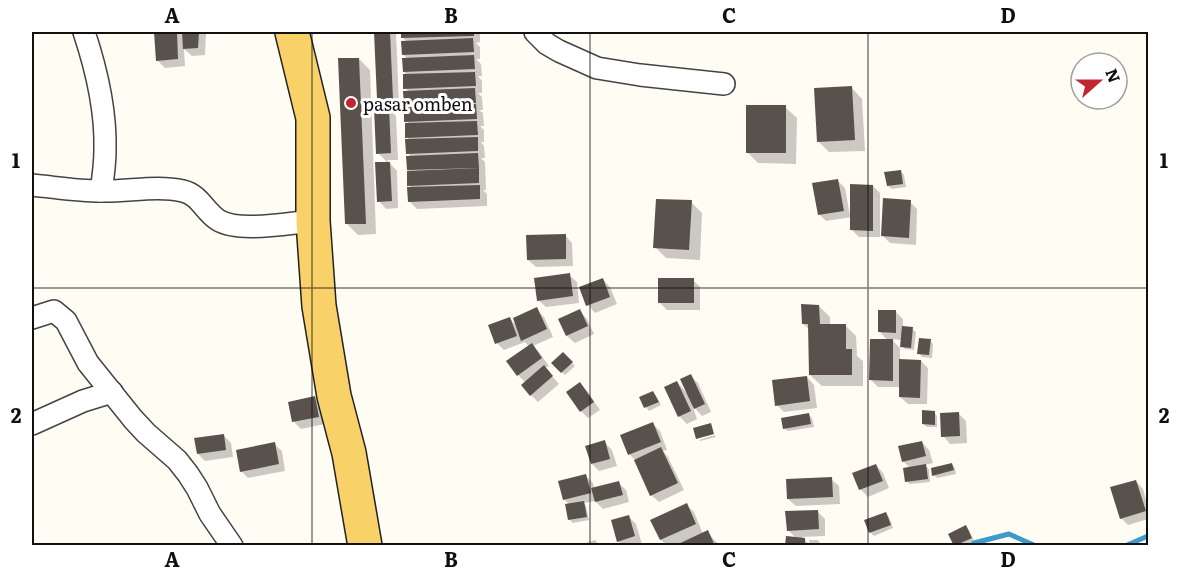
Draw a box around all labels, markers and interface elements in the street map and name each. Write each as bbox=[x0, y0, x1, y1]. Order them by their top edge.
text: A bbox=[164, 0, 180, 29]
text: B bbox=[444, 0, 458, 29]
text: C bbox=[722, 0, 736, 29]
text: D bbox=[1000, 0, 1016, 29]
north arrow bbox=[1069, 51, 1129, 111]
text: N bbox=[1100, 65, 1128, 86]
place label: pasar omben bbox=[363, 90, 473, 117]
marker: pasar omben bbox=[344, 96, 358, 110]
text: 1 bbox=[12, 144, 20, 174]
text: 1 bbox=[1160, 144, 1168, 174]
text: 2 bbox=[11, 399, 22, 429]
text: 2 bbox=[1159, 399, 1170, 429]
text: A bbox=[164, 543, 180, 573]
text: B bbox=[444, 543, 458, 573]
text: C bbox=[722, 543, 736, 573]
text: D bbox=[1000, 543, 1016, 573]

